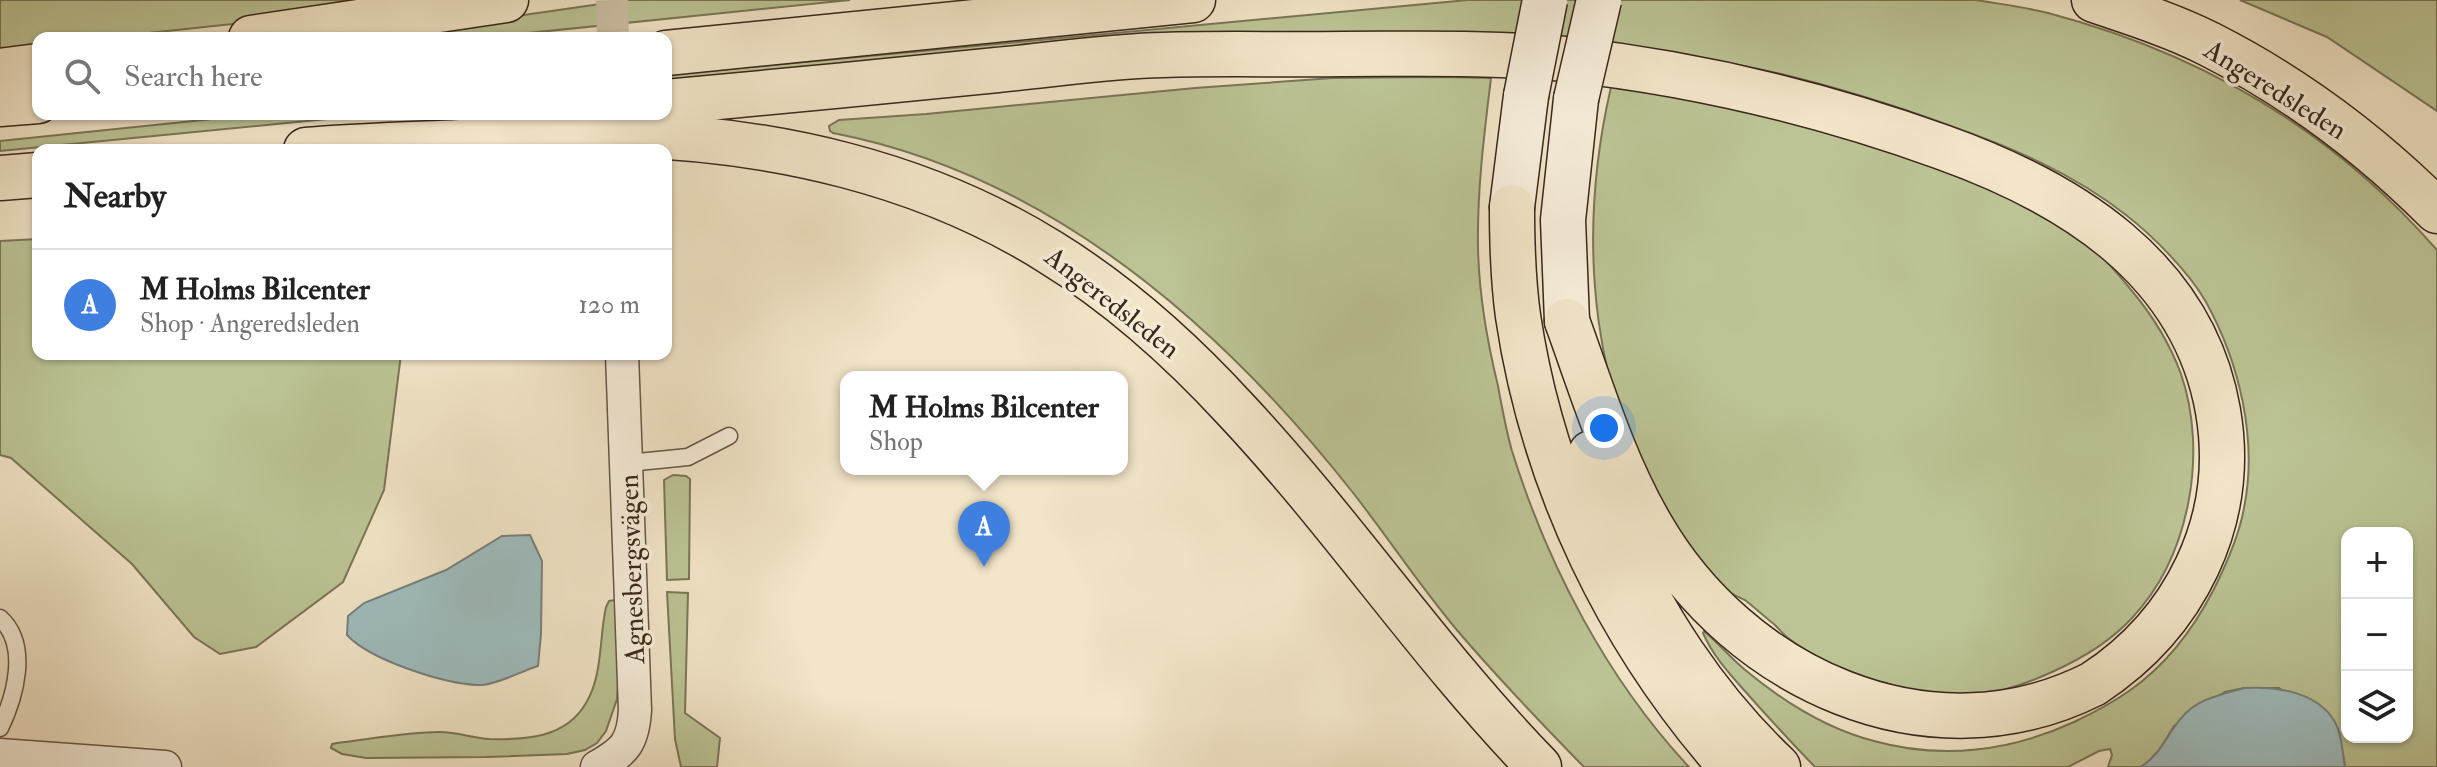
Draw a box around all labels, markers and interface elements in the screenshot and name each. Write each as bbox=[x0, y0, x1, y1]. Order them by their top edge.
search box bbox=[32, 32, 672, 120]
street label: Angeredsleden bbox=[2196, 32, 2353, 148]
icon: search bbox=[60, 54, 104, 98]
text: Search here bbox=[124, 58, 263, 95]
text: Nearby bbox=[64, 175, 166, 218]
street label: Angeredsleden bbox=[1037, 239, 1187, 367]
text: M Holms Bilcenter bbox=[140, 271, 370, 308]
text: A bbox=[82, 289, 98, 321]
text: 120 m bbox=[579, 289, 640, 321]
text: Shop · Angeredsleden bbox=[140, 308, 360, 340]
popup bbox=[840, 371, 1128, 475]
text: M Holms Bilcenter bbox=[869, 389, 1099, 426]
your location bbox=[1584, 408, 1624, 448]
text: Shop bbox=[869, 426, 923, 458]
street label: Agnesbergsvägen bbox=[612, 473, 653, 665]
pin: A bbox=[958, 501, 1010, 567]
map controls bbox=[2341, 527, 2413, 743]
button: + bbox=[2341, 527, 2413, 599]
button: − bbox=[2341, 599, 2413, 671]
button: layers bbox=[2341, 671, 2413, 743]

